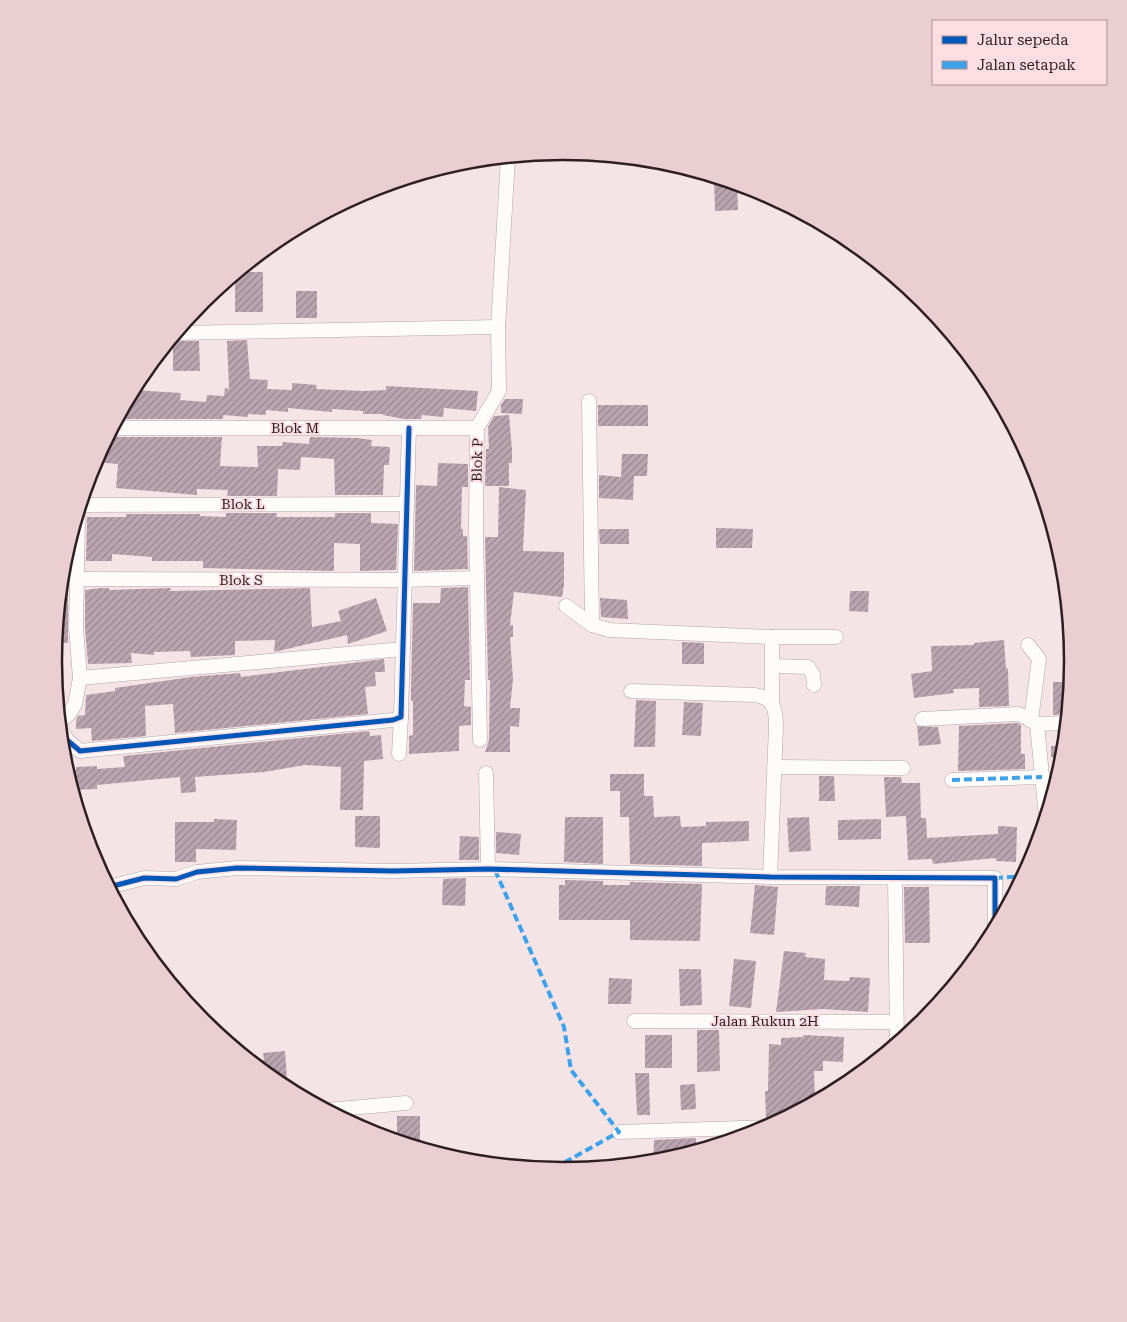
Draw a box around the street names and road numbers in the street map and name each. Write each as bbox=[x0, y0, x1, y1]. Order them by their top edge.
street label: Blok M bbox=[271, 420, 319, 436]
street label: Blok P bbox=[469, 438, 485, 482]
street label: Blok L bbox=[221, 496, 265, 512]
street label: Blok S bbox=[219, 572, 263, 588]
street label: Jalan Rukun 2H bbox=[711, 1013, 819, 1029]

